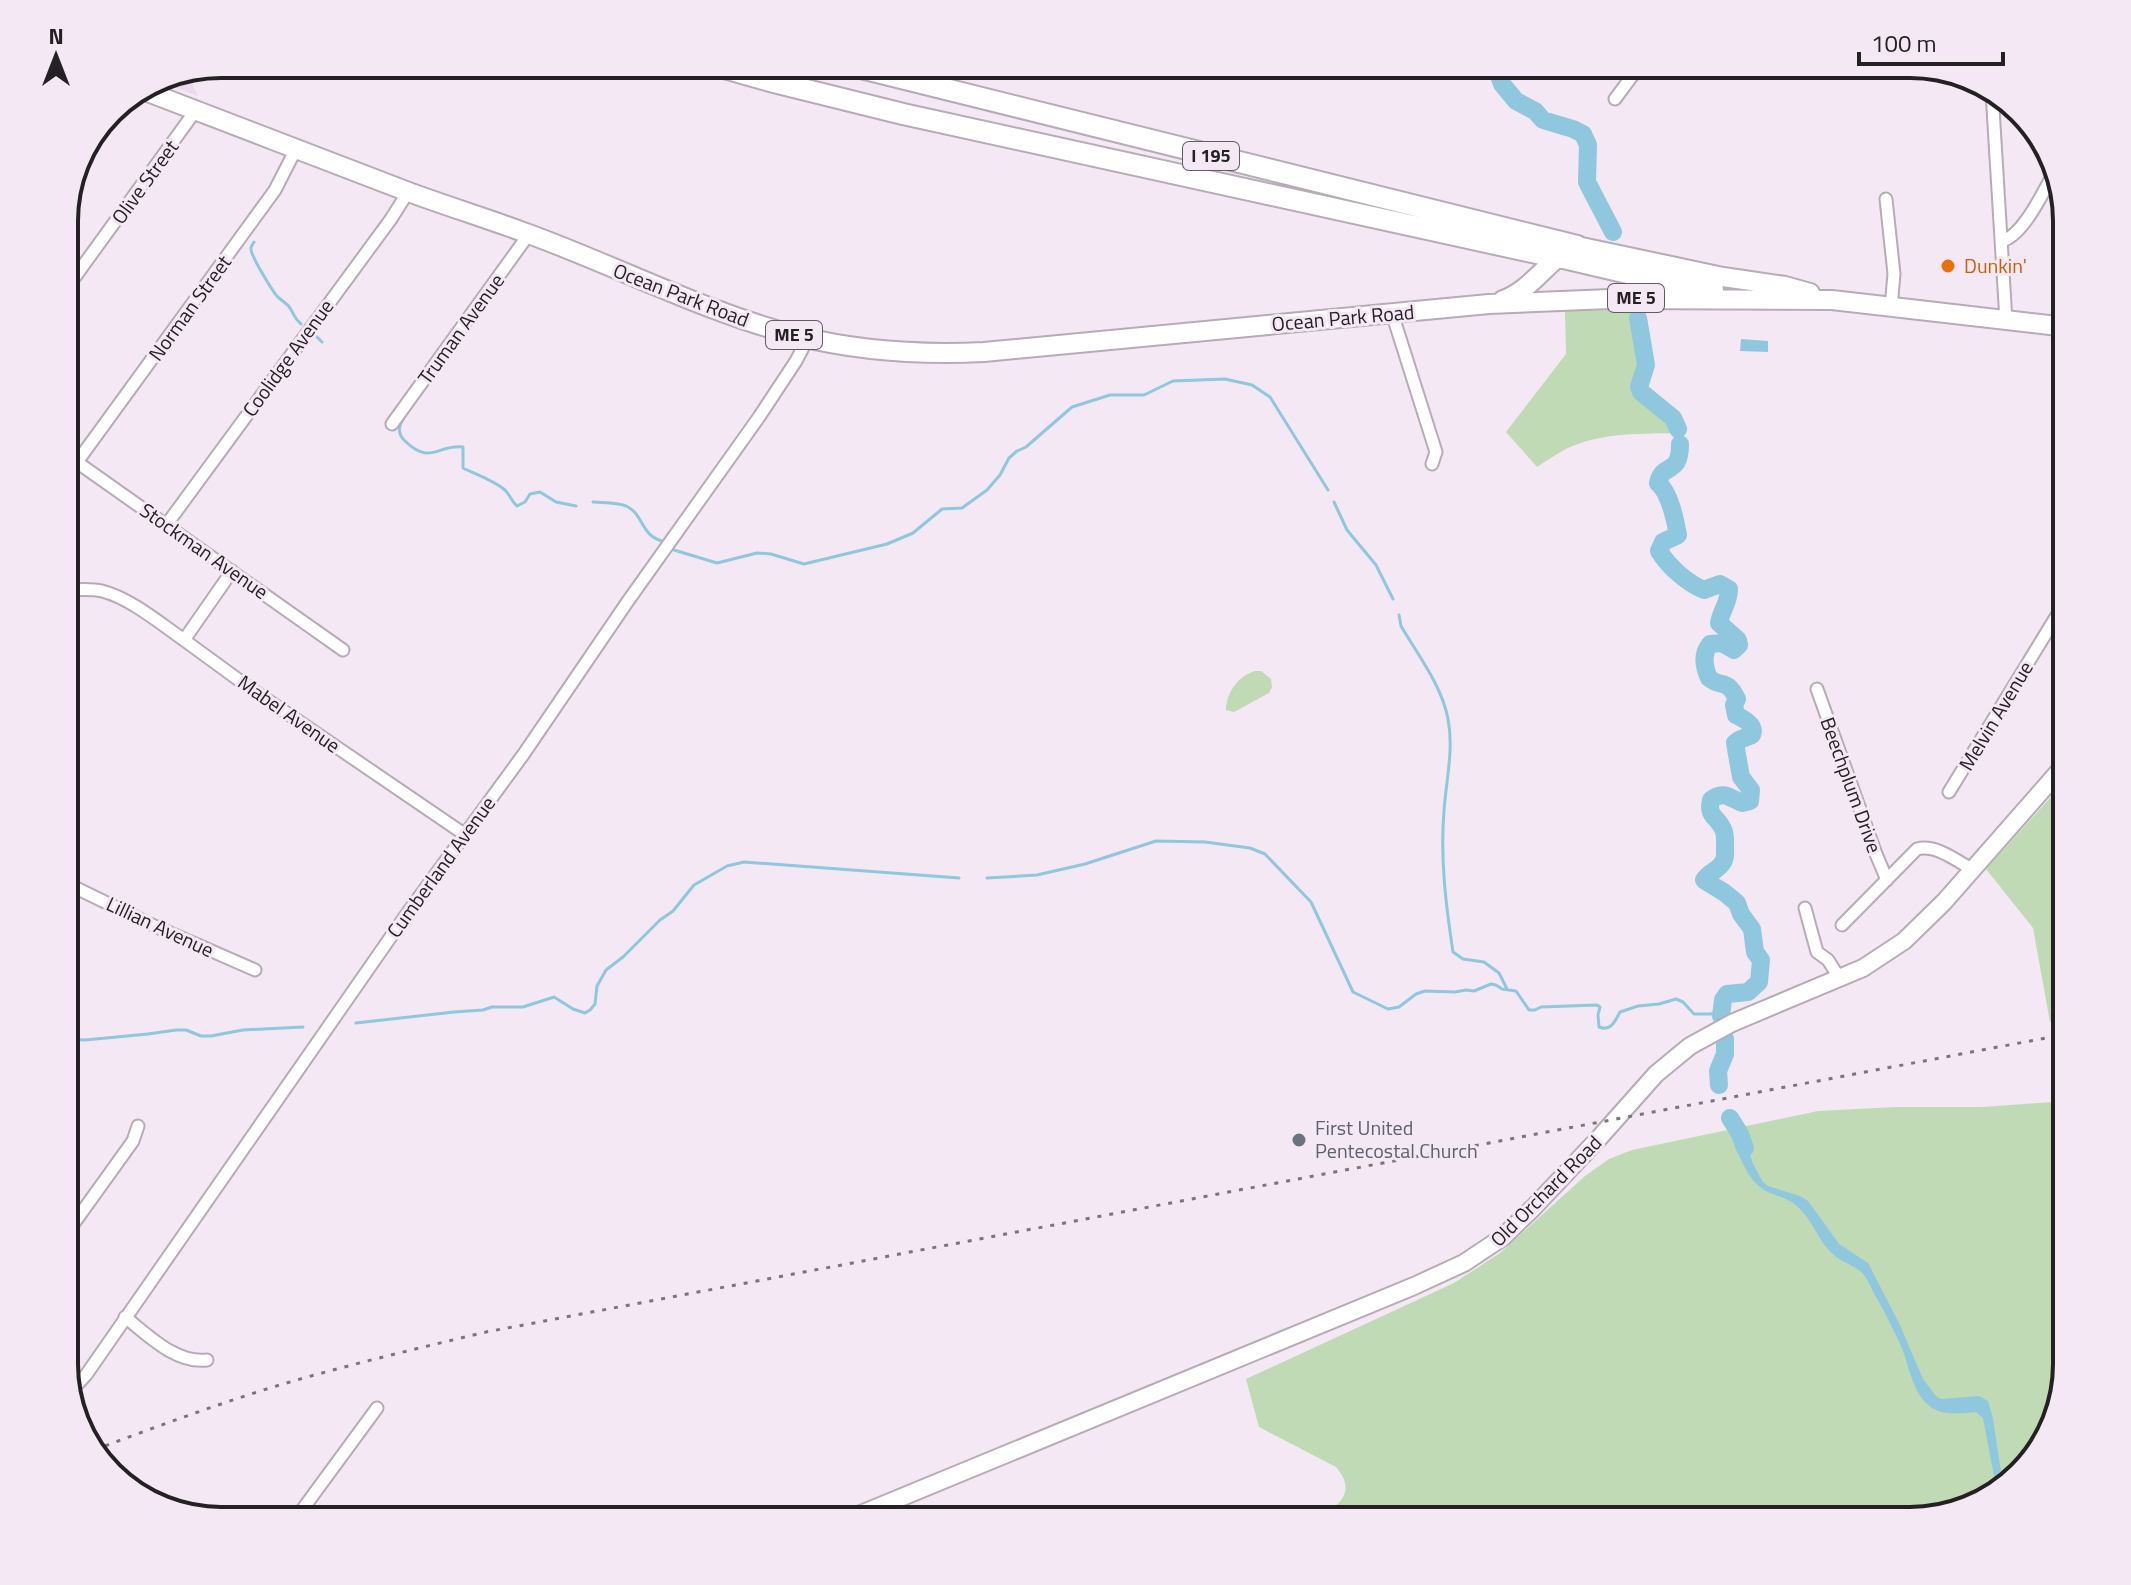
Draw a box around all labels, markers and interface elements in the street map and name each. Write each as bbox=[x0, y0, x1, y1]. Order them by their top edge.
north arrow bbox=[16, 16, 96, 96]
scale bar bbox=[1859, 16, 2003, 66]
text: N bbox=[48, 19, 64, 53]
text: 100 m bbox=[1871, 25, 1937, 61]
street label: Olive Street bbox=[103, 133, 186, 230]
road number: I 195 bbox=[1183, 142, 1239, 170]
street label: Norman Street bbox=[141, 248, 239, 367]
place label: Dunkin' bbox=[1964, 250, 2027, 281]
street label: Ocean Park Road bbox=[609, 254, 754, 335]
marker: Dunkin' bbox=[1939, 257, 1957, 275]
street label: Truman Avenue bbox=[410, 267, 512, 391]
road number: ME 5 bbox=[1608, 284, 1664, 312]
street label: Coolidge Avenue bbox=[234, 292, 341, 423]
street label: Ocean Park Road bbox=[1270, 296, 1416, 339]
road number: ME 5 bbox=[766, 321, 822, 349]
street label: Stockman Avenue bbox=[134, 495, 275, 607]
street label: Melvin Avenue bbox=[1951, 655, 2041, 776]
street label: Mabel Avenue bbox=[232, 667, 347, 760]
street label: Beechplum Drive bbox=[1813, 713, 1890, 857]
street label: Cumberland Avenue bbox=[379, 789, 503, 944]
street label: Lillian Avenue bbox=[101, 888, 219, 965]
place label: First United Pentecostal Church bbox=[1315, 1112, 1478, 1166]
street label: Old Orchard Road bbox=[1483, 1128, 1609, 1254]
marker: First United Pentecostal Church bbox=[1290, 1131, 1308, 1149]

